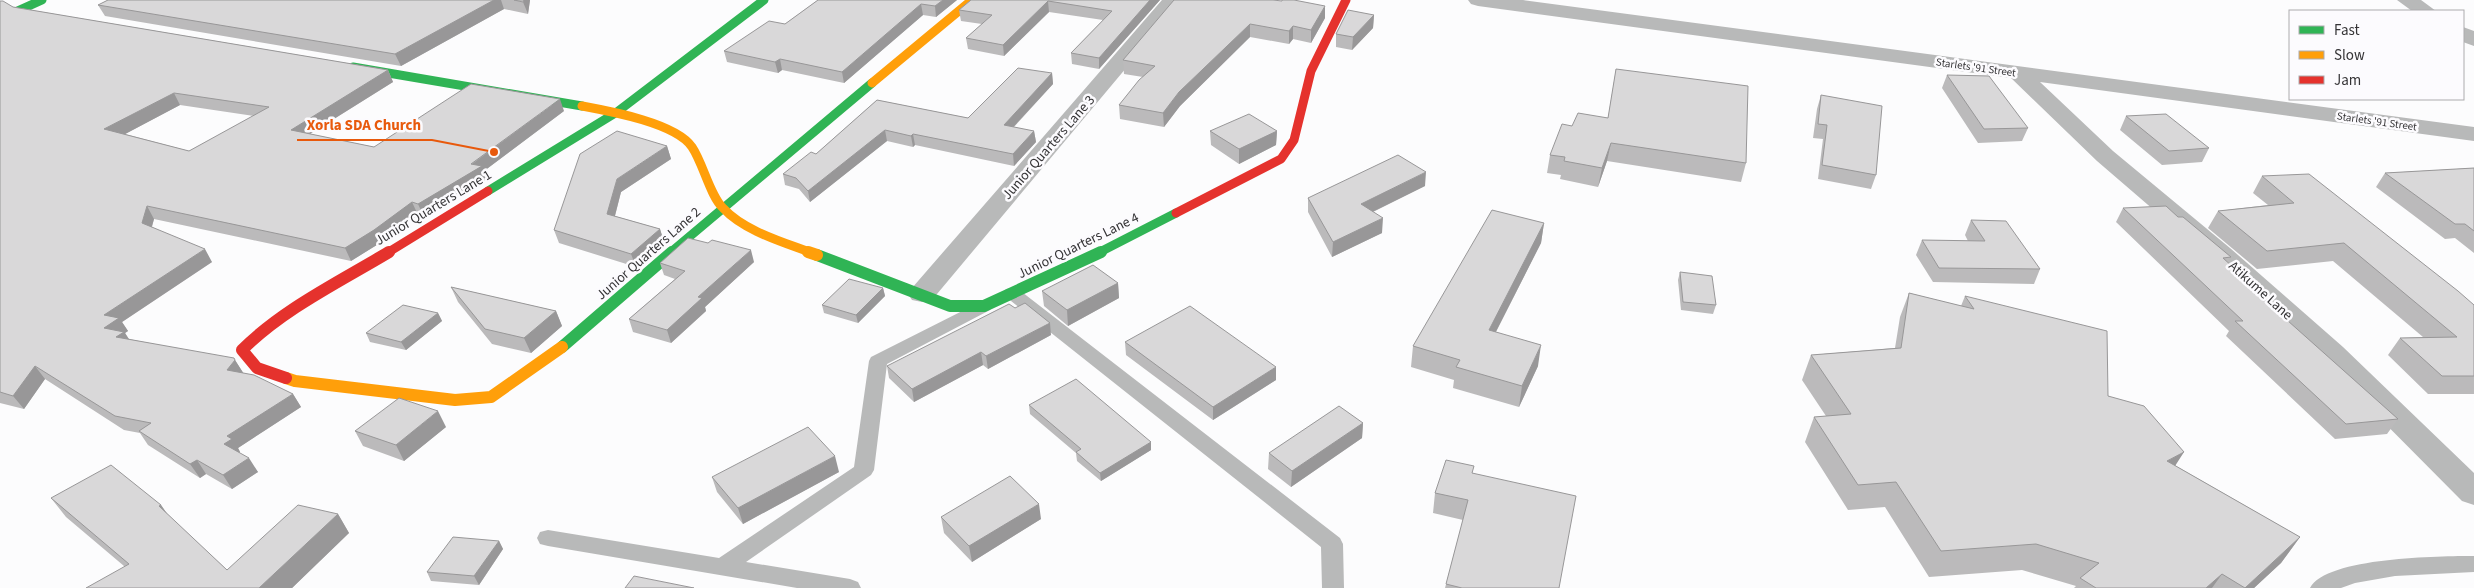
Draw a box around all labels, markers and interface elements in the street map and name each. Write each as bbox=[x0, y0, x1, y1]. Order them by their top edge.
legend bbox=[2289, 10, 2464, 100]
text: Fast bbox=[2334, 20, 2360, 41]
text: Slow bbox=[2334, 45, 2365, 66]
street label: Starlets '91 Street bbox=[1935, 54, 2017, 81]
text: Jam bbox=[2334, 70, 2361, 91]
street label: Junior Quarters Lane 3 bbox=[998, 91, 1100, 204]
street label: Starlets '91 Street bbox=[2336, 108, 2418, 135]
callout: Xorla SDA Church bbox=[297, 110, 432, 140]
text: Xorla SDA Church bbox=[307, 115, 421, 136]
street label: Junior Quarters Lane 1 bbox=[371, 165, 496, 251]
street label: Junior Quarters Lane 2 bbox=[592, 203, 705, 305]
street label: Junior Quarters Lane 4 bbox=[1014, 208, 1142, 284]
street label: Atikume Lane bbox=[2224, 257, 2297, 325]

